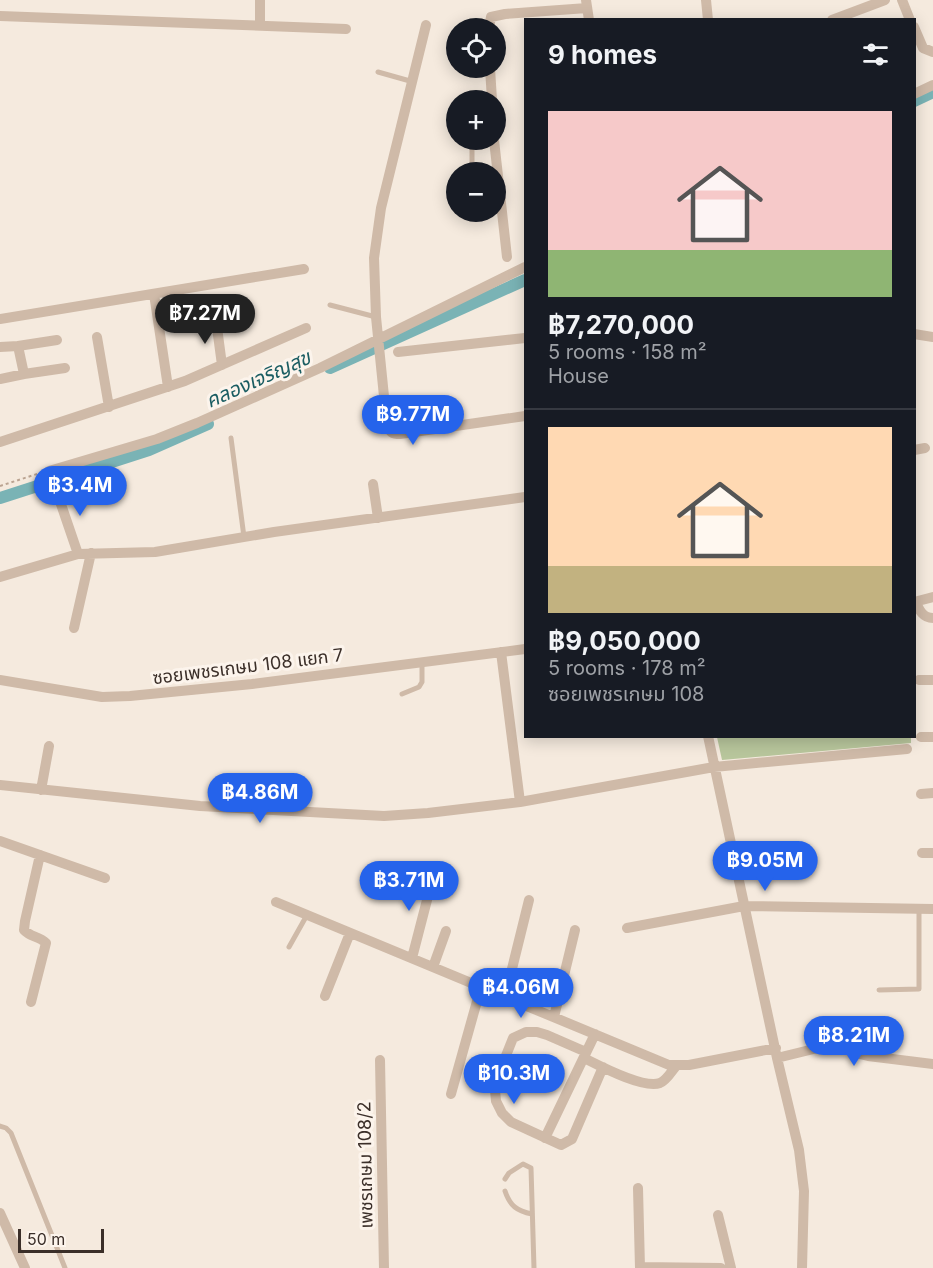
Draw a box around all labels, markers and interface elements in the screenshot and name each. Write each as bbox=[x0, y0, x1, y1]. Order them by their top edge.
map controls bbox=[446, 18, 506, 222]
button: locate bbox=[446, 18, 506, 78]
icon: filters bbox=[859, 38, 892, 71]
text: 9 homes bbox=[548, 39, 657, 70]
button: + bbox=[446, 90, 506, 150]
icon: home bbox=[666, 150, 774, 258]
button: − bbox=[446, 162, 506, 222]
pin: ฿7.27M bbox=[156, 294, 254, 345]
text: ฿7.27M bbox=[169, 301, 241, 325]
text: ฿7,270,000 bbox=[548, 309, 694, 340]
text: 5 rooms · 158 m² bbox=[548, 340, 707, 364]
water label: คลองเจริญสุข bbox=[202, 344, 316, 414]
text: House bbox=[548, 364, 609, 388]
pin: ฿9.77M bbox=[364, 395, 462, 446]
text: ฿9.77M bbox=[376, 402, 450, 426]
pin: ฿3.4M bbox=[38, 466, 122, 517]
icon: home bbox=[666, 466, 774, 574]
text: ฿3.4M bbox=[48, 473, 112, 497]
text: ฿9,050,000 bbox=[548, 625, 701, 656]
street label: ซอยเพชรเกษม 108 แยก 7 bbox=[151, 644, 345, 688]
text: 5 rooms · 178 m² bbox=[548, 656, 706, 680]
text: ซอยเพชรเกษม 108 bbox=[548, 682, 704, 706]
pin: ฿4.86M bbox=[211, 773, 309, 824]
text: ฿4.86M bbox=[222, 780, 298, 804]
pin: ฿9.05M bbox=[716, 841, 814, 892]
text: ฿9.05M bbox=[727, 848, 803, 872]
pin: ฿3.71M bbox=[360, 861, 458, 912]
text: ฿3.71M bbox=[374, 868, 444, 892]
pin: ฿4.06M bbox=[472, 968, 570, 1019]
text: ฿4.06M bbox=[482, 975, 560, 999]
pin: ฿8.21M bbox=[805, 1016, 903, 1067]
text: ฿8.21M bbox=[818, 1023, 890, 1047]
pin: ฿10.3M bbox=[465, 1054, 563, 1105]
text: ฿10.3M bbox=[478, 1061, 550, 1085]
street label: เพชรเกษม 108/2 bbox=[353, 1101, 377, 1229]
scale bar bbox=[18, 1226, 104, 1254]
text: 50 m bbox=[27, 1229, 65, 1249]

